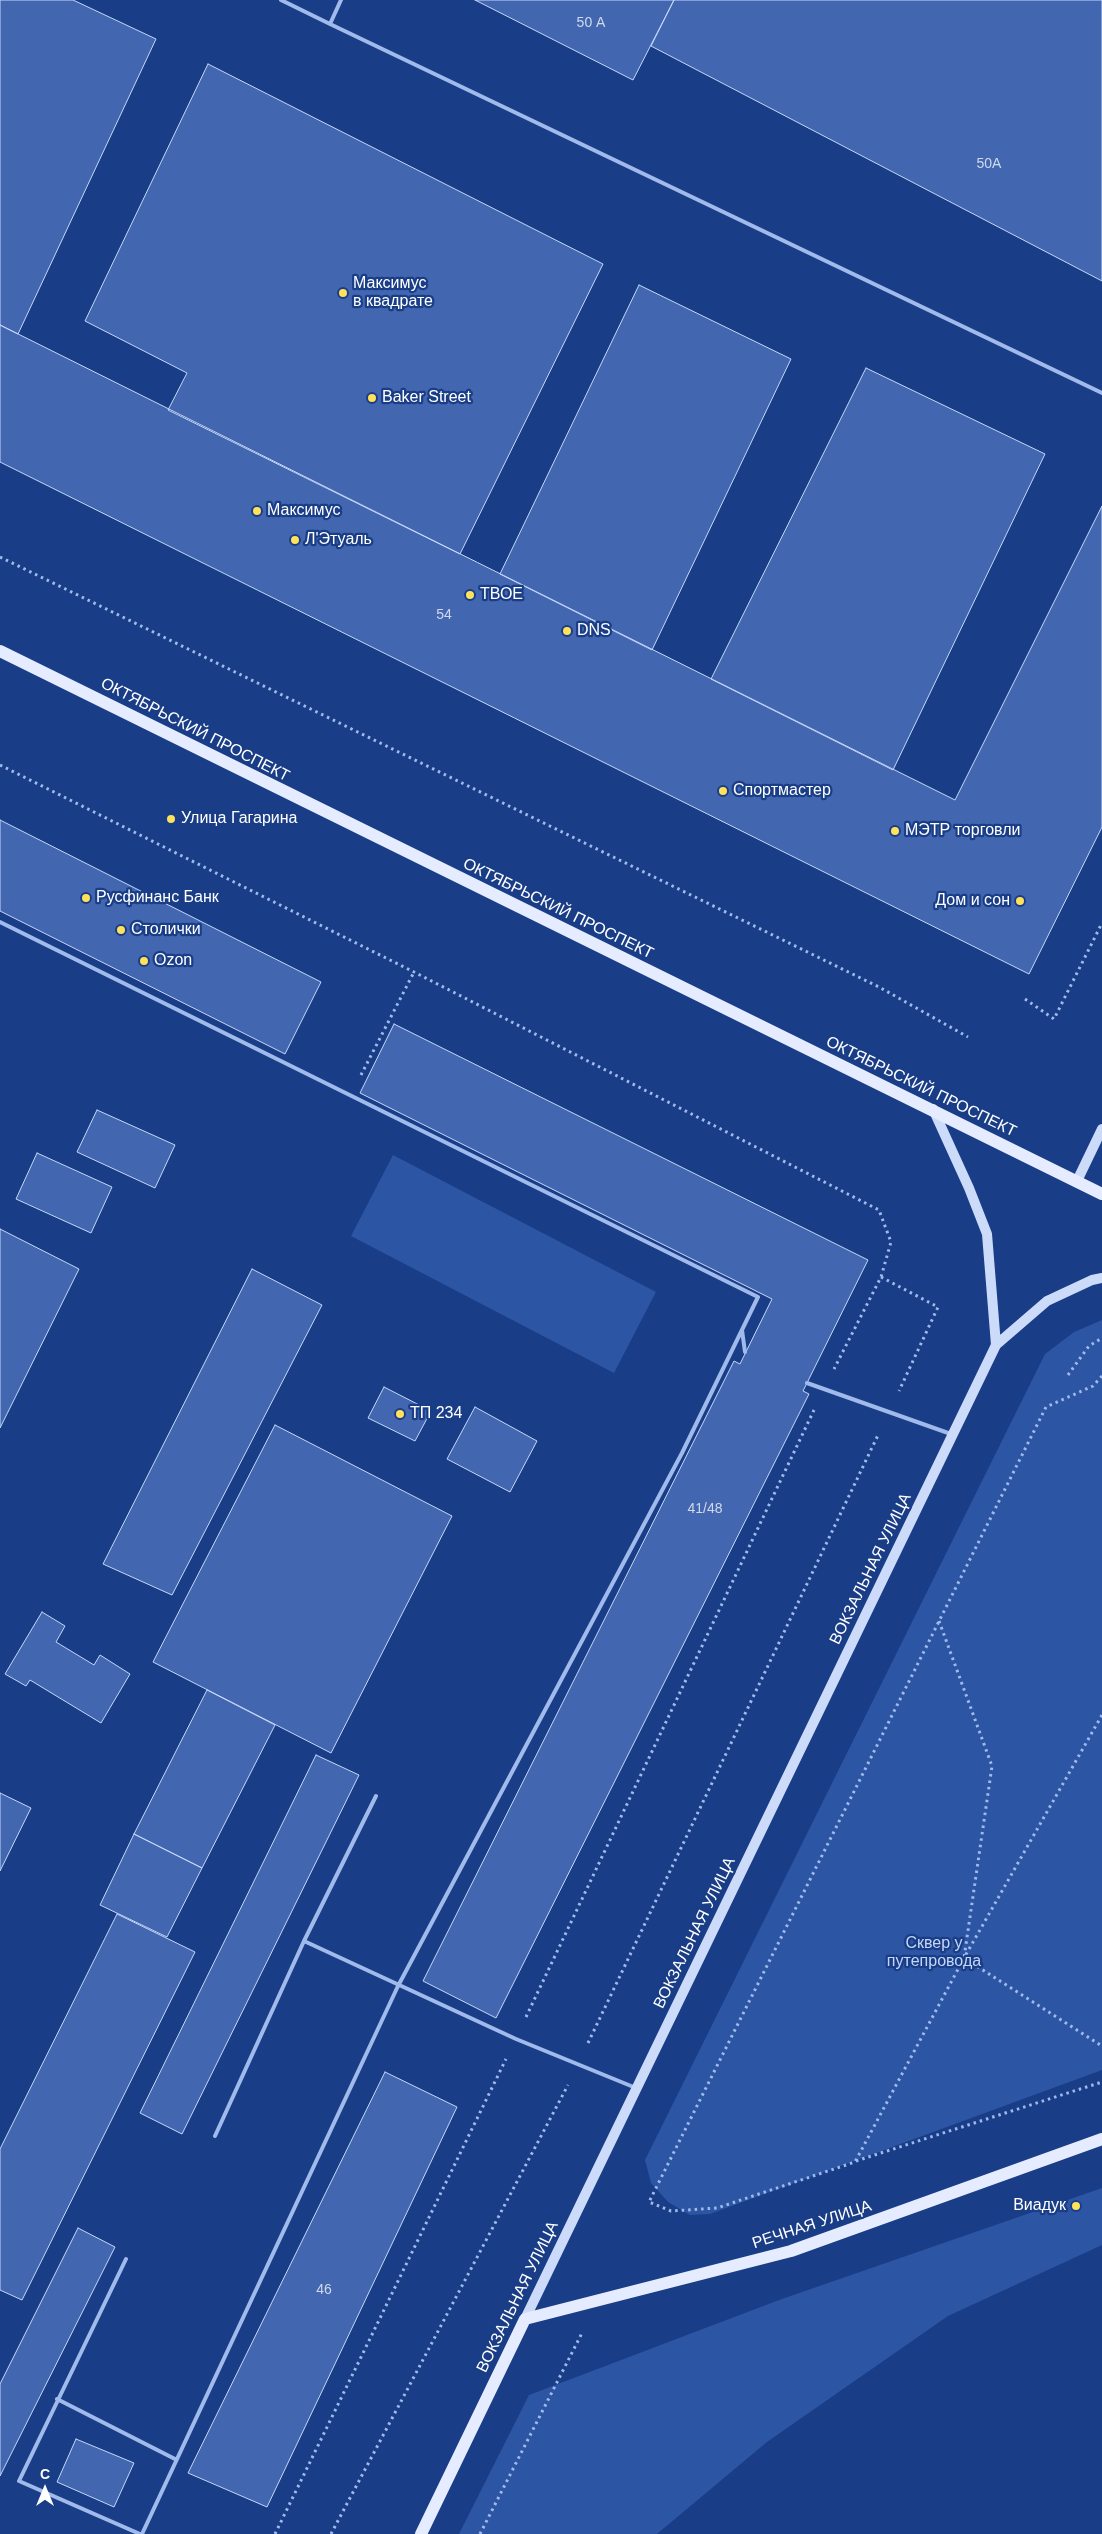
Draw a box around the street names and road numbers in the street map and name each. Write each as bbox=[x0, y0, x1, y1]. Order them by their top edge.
street label: ОКТЯБРЬСКИЙ ПРОСПЕКТ bbox=[97, 674, 293, 786]
street label: ОКТЯБРЬСКИЙ ПРОСПЕКТ bbox=[460, 854, 656, 964]
street label: ОКТЯБРЬСКИЙ ПРОСПЕКТ bbox=[823, 1032, 1019, 1142]
street label: ВОКЗАЛЬНАЯ УЛИЦА bbox=[826, 1490, 916, 1648]
street label: ВОКЗАЛЬНАЯ УЛИЦА bbox=[650, 1854, 740, 2012]
street label: РЕЧНАЯ УЛИЦА bbox=[750, 2197, 874, 2253]
street label: ВОКЗАЛЬНАЯ УЛИЦА bbox=[473, 2218, 563, 2376]

